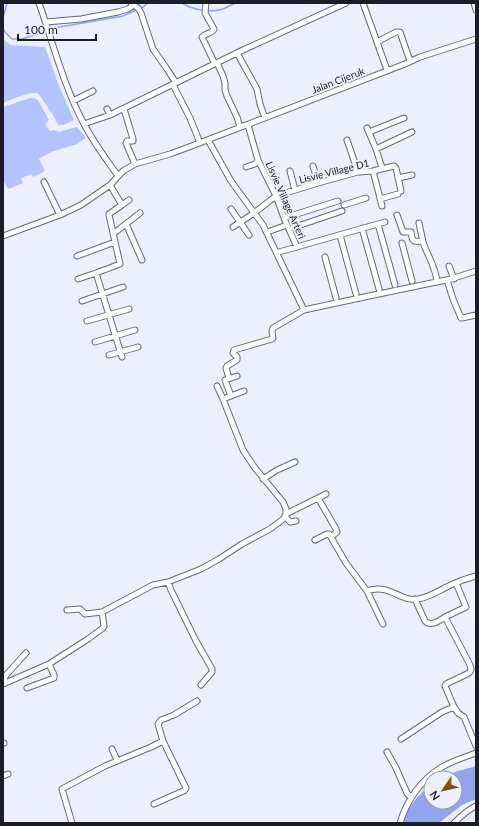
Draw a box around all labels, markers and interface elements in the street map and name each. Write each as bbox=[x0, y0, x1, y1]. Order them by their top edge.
scale bar bbox=[18, 16, 96, 42]
text: 100 m bbox=[24, 22, 58, 37]
street label: Jalan Cijeruk bbox=[310, 64, 367, 96]
street label: Lisvie Village D1 bbox=[298, 156, 371, 186]
street label: Lisvie Village Arteri bbox=[264, 159, 308, 241]
north arrow bbox=[423, 770, 463, 810]
text: N bbox=[427, 789, 442, 803]

